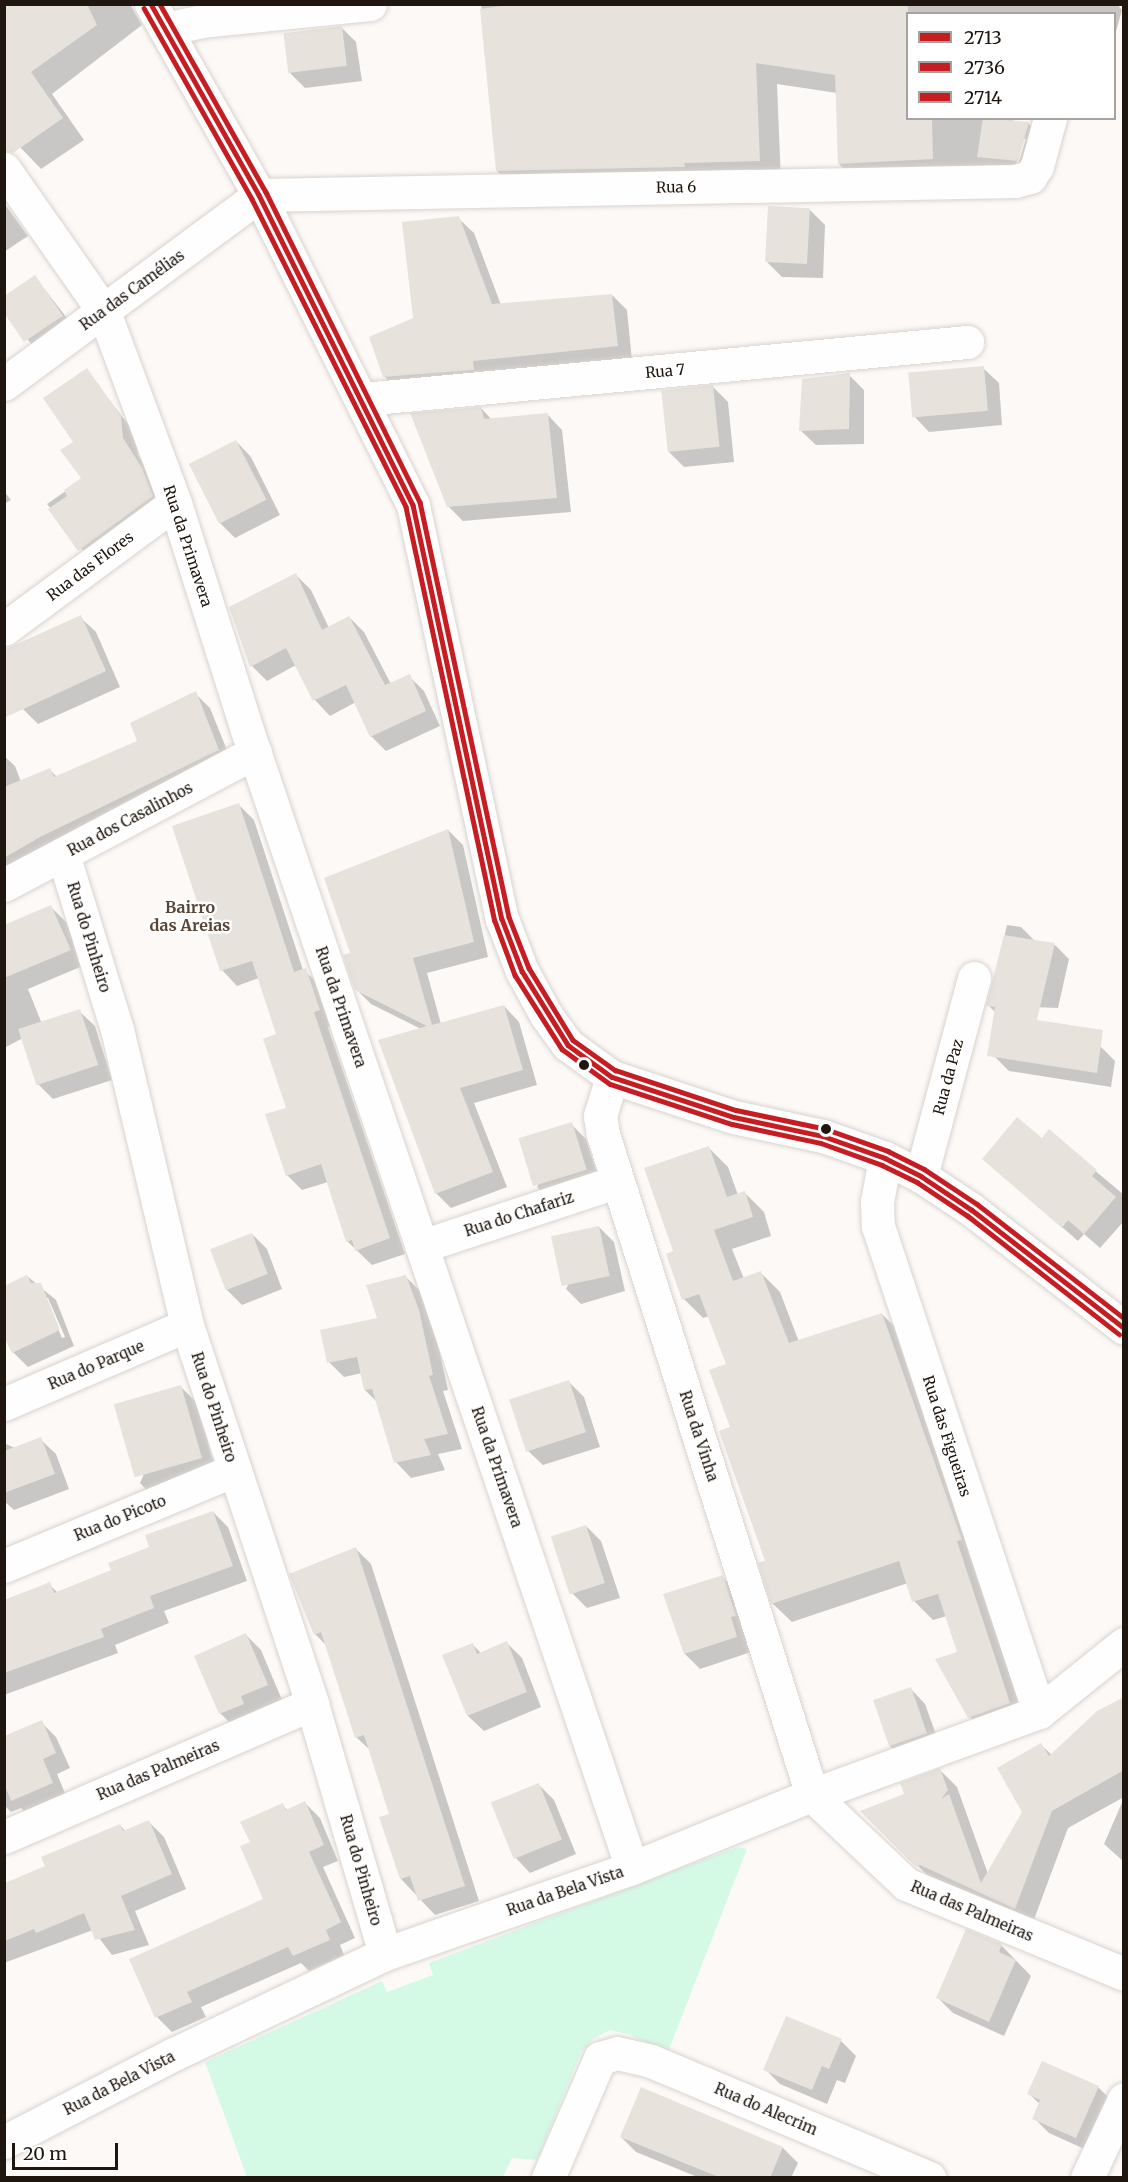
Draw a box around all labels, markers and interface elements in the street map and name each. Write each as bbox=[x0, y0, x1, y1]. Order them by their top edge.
legend bbox=[906, 12, 1116, 120]
text: 2713 bbox=[964, 26, 1002, 49]
text: 2736 bbox=[964, 56, 1005, 79]
text: 2714 bbox=[964, 86, 1002, 109]
street label: Rua 6 bbox=[656, 178, 696, 196]
street label: Rua das Camélias bbox=[76, 246, 188, 334]
street label: Rua 7 bbox=[644, 360, 686, 382]
street label: Rua da Primavera bbox=[160, 483, 216, 609]
street label: Rua das Flores bbox=[43, 528, 137, 604]
street label: Rua dos Casalinhos bbox=[64, 778, 196, 860]
street label: Rua do Pinheiro bbox=[64, 880, 114, 994]
district label: Bairro das Areias bbox=[150, 897, 230, 935]
street label: Rua da Primavera bbox=[312, 944, 370, 1070]
street label: Rua da Paz bbox=[929, 1037, 967, 1117]
unlabelled marker bbox=[578, 1059, 590, 1071]
unlabelled marker bbox=[820, 1123, 832, 1135]
street label: Rua do Chafariz bbox=[462, 1188, 576, 1240]
street label: Rua do Parque bbox=[45, 1337, 147, 1393]
street label: Rua do Pinheiro bbox=[188, 1350, 240, 1464]
street label: Rua das Figueiras bbox=[919, 1373, 975, 1499]
street label: Rua da Vinha bbox=[676, 1388, 722, 1484]
street label: Rua da Primavera bbox=[468, 1404, 526, 1530]
street label: Rua do Picoto bbox=[71, 1491, 169, 1545]
street label: Rua das Palmeiras bbox=[94, 1736, 222, 1804]
street label: Rua do Pinheiro bbox=[337, 1812, 385, 1928]
street label: Rua da Bela Vista bbox=[504, 1863, 626, 1919]
street label: Rua das Palmeiras bbox=[908, 1877, 1036, 1945]
street label: Rua da Bela Vista bbox=[60, 2047, 178, 2119]
street label: Rua do Alecrim bbox=[712, 2079, 820, 2139]
scale bar bbox=[15, 2131, 122, 2169]
text: 20 m bbox=[23, 2142, 67, 2165]

